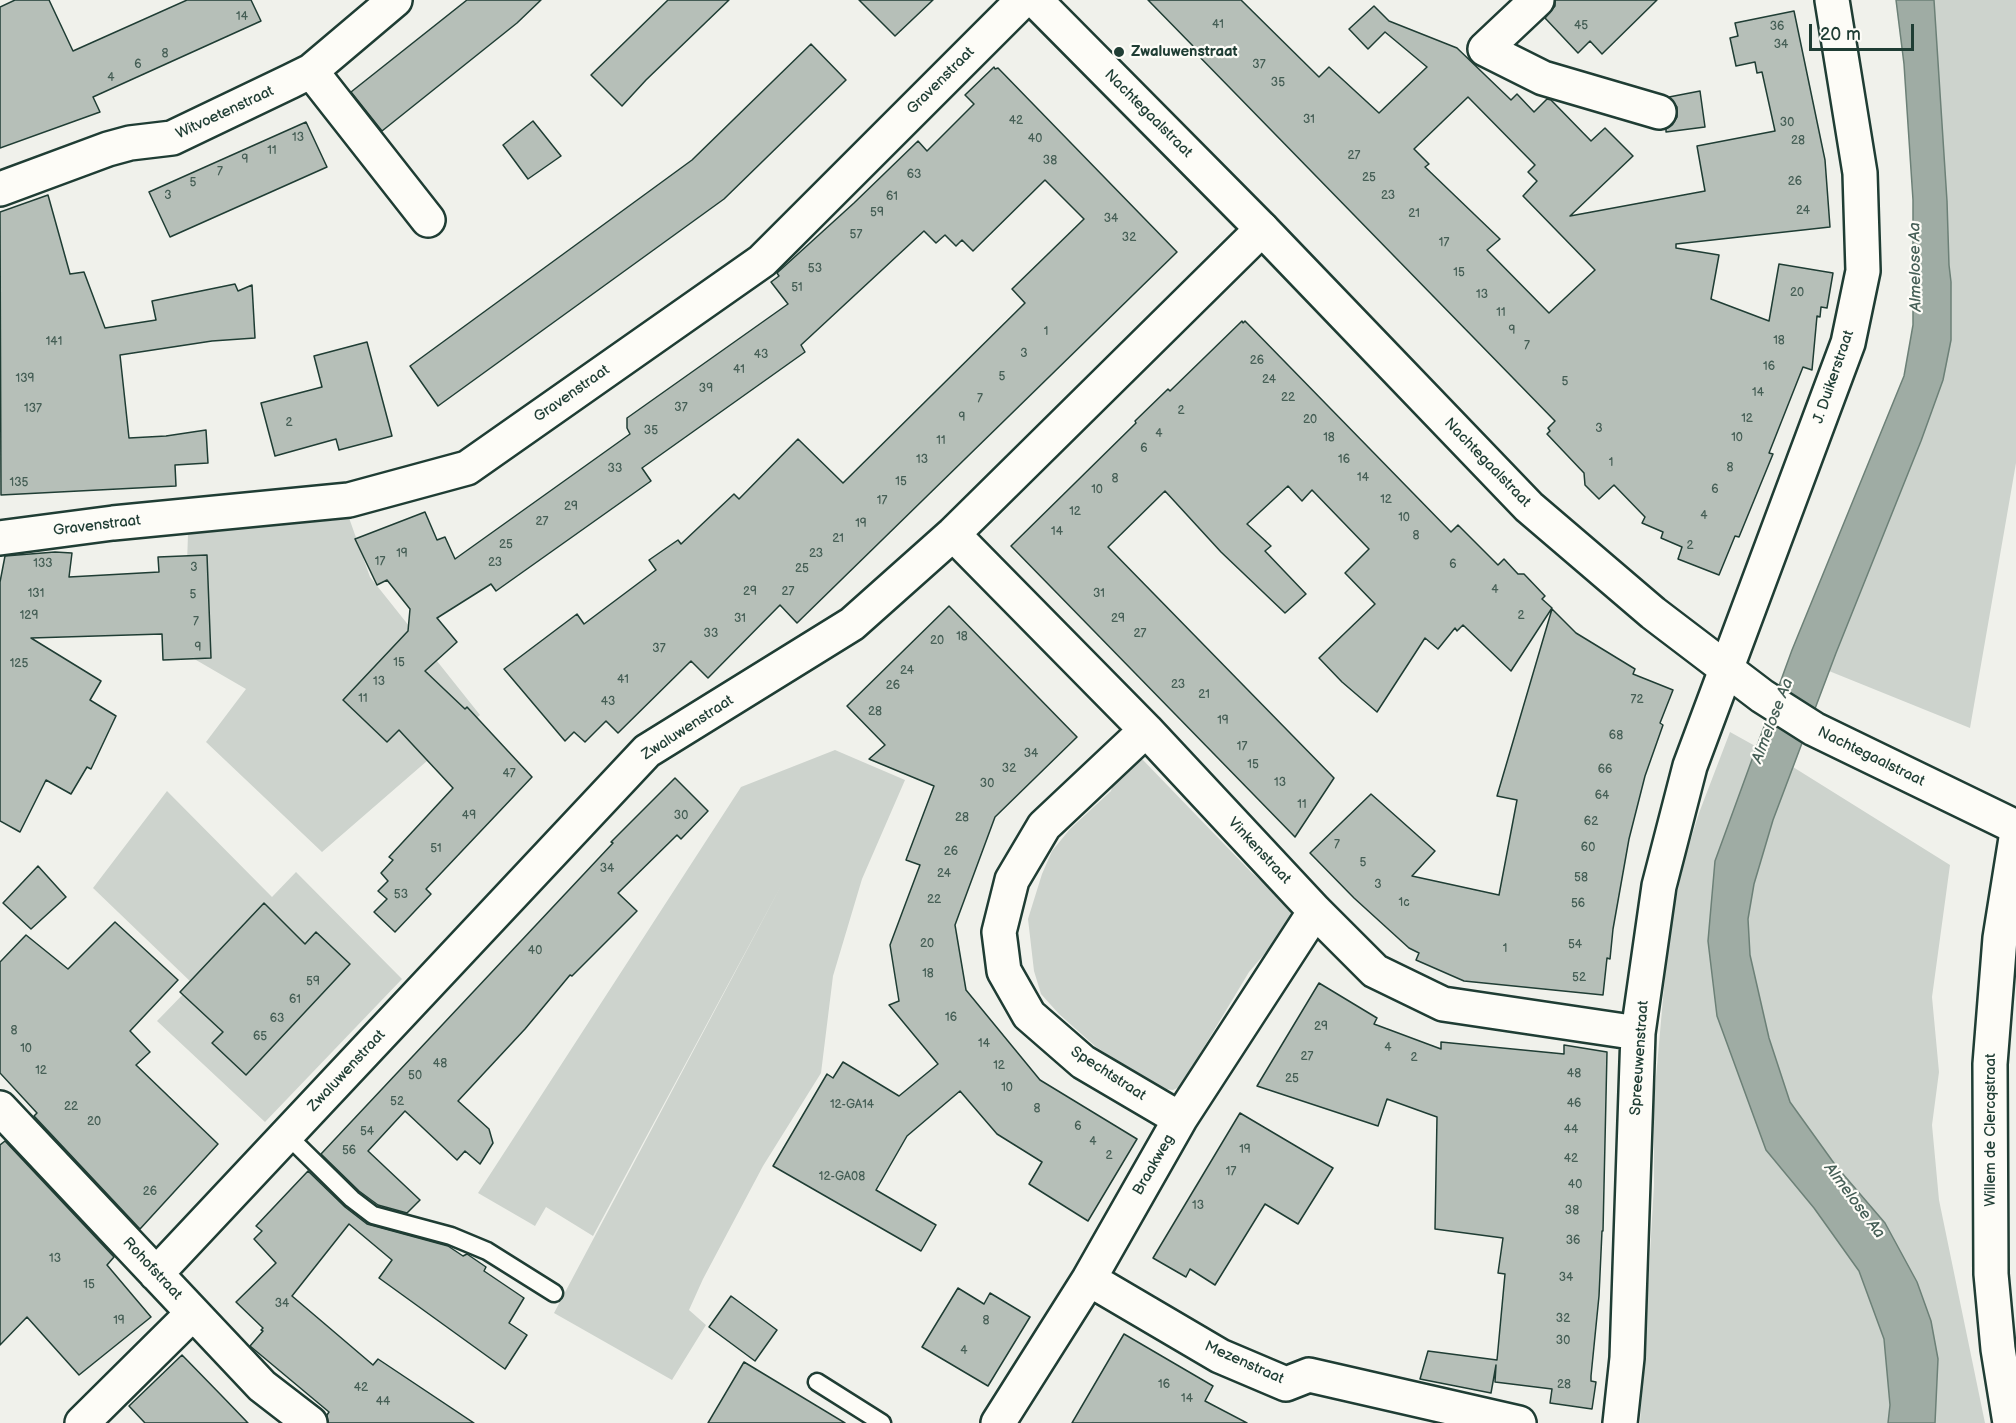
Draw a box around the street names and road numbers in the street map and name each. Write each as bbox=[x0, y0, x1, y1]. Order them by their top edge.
street label: Gravenstraat bbox=[904, 44, 978, 118]
street label: Nachtegaalstraat bbox=[1100, 66, 1196, 162]
street label: Witvoetenstraat bbox=[173, 82, 277, 144]
street label: J. Duikerstraat bbox=[1810, 328, 1858, 426]
street label: Gravenstraat bbox=[531, 361, 613, 427]
street label: Nachtegaalstraat bbox=[1440, 415, 1534, 511]
street label: Gravenstraat bbox=[52, 512, 142, 540]
street label: Zwaluwenstraat bbox=[639, 692, 737, 764]
street label: Nachtegaalstraat bbox=[1815, 723, 1927, 791]
street label: Vinkenstraat bbox=[1224, 814, 1294, 888]
street label: Spreeuwenstraat bbox=[1627, 1000, 1653, 1116]
street label: Zwaluwenstraat bbox=[304, 1026, 390, 1116]
street label: Spechtstraat bbox=[1067, 1043, 1149, 1105]
street label: Willem de Clercqstraat bbox=[1982, 1053, 2000, 1207]
street label: Braakweg bbox=[1129, 1131, 1179, 1199]
street label: Rohofstraat bbox=[119, 1234, 185, 1304]
street label: Mezenstraat bbox=[1202, 1338, 1286, 1388]

